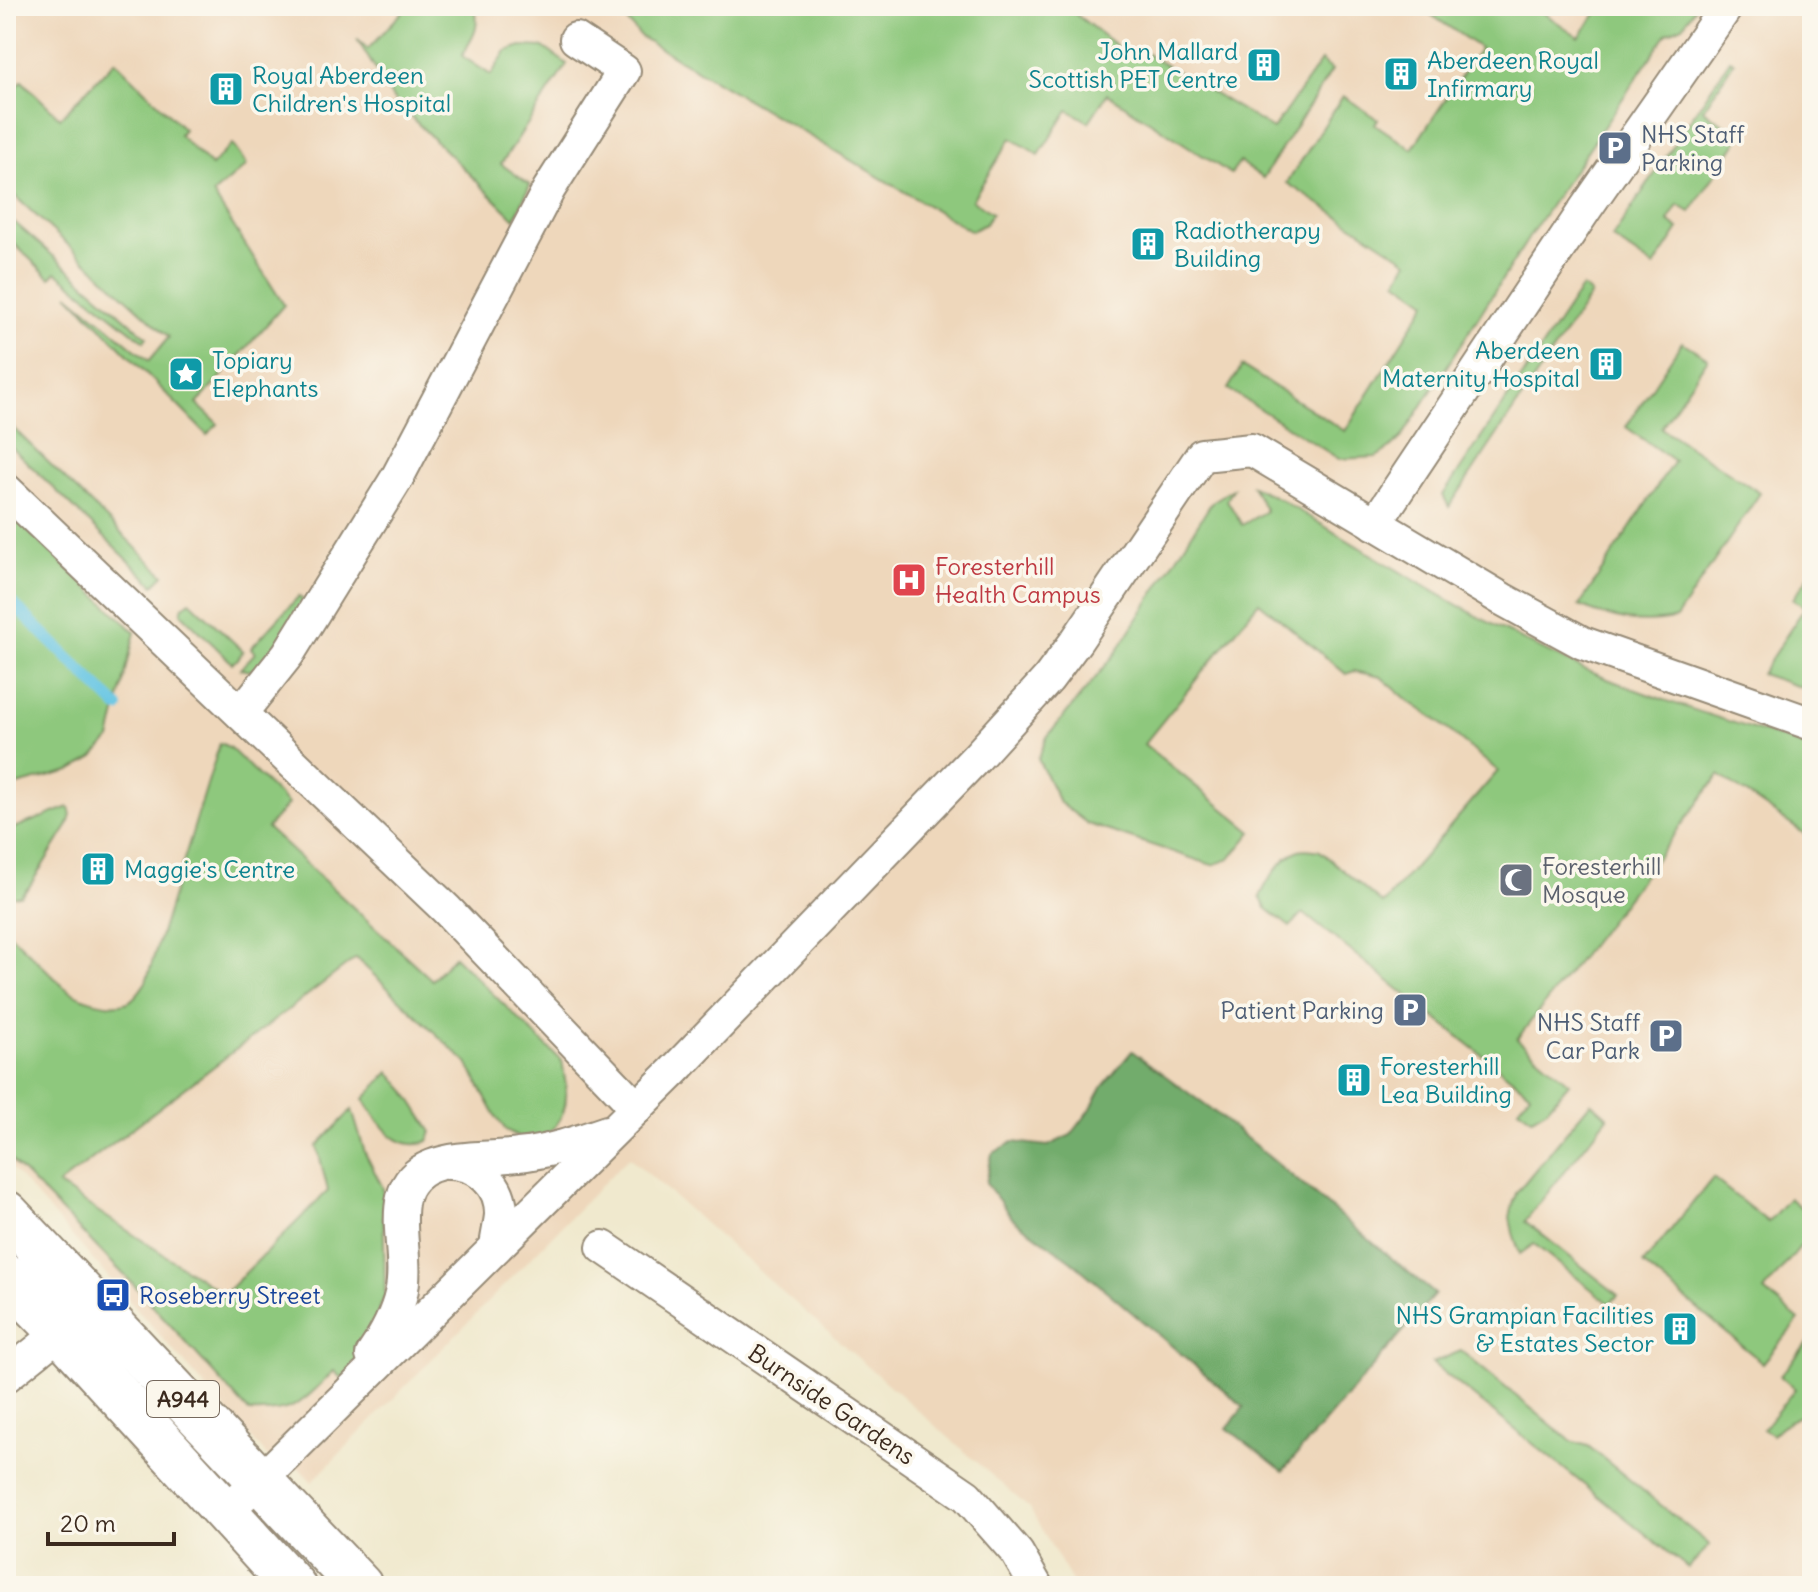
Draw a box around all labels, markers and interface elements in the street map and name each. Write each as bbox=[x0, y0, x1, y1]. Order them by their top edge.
place label: John Mallard Scottish PET Centre bbox=[1029, 36, 1238, 94]
place label: Aberdeen Royal Infirmary bbox=[1427, 45, 1599, 103]
building icon: John Mallard Scottish PET Centre bbox=[1245, 46, 1283, 84]
building icon: Aberdeen Royal Infirmary bbox=[1382, 55, 1420, 93]
place label: Royal Aberdeen Children's Hospital bbox=[252, 60, 451, 118]
building icon: Royal Aberdeen Children's Hospital bbox=[207, 70, 245, 108]
place label: NHS Staff Parking bbox=[1641, 119, 1745, 177]
parking icon: NHS Staff Parking bbox=[1596, 129, 1634, 167]
place label: Radiotherapy Building bbox=[1174, 215, 1321, 273]
building icon: Radiotherapy Building bbox=[1129, 225, 1167, 263]
place label: Aberdeen Maternity Hospital bbox=[1382, 335, 1580, 393]
place label: Topiary Elephants bbox=[212, 345, 318, 403]
building icon: Aberdeen Maternity Hospital bbox=[1587, 345, 1625, 383]
place icon: Topiary Elephants bbox=[167, 355, 205, 393]
place label: Foresterhill Health Campus bbox=[935, 551, 1101, 609]
hospital icon: Foresterhill Health Campus bbox=[890, 561, 928, 599]
building icon: Maggie's Centre bbox=[79, 850, 117, 888]
place label: Foresterhill Mosque bbox=[1542, 851, 1661, 909]
place label: Maggie's Centre bbox=[124, 854, 295, 884]
mosque icon: Foresterhill Mosque bbox=[1497, 861, 1535, 899]
parking icon: Patient Parking bbox=[1391, 991, 1429, 1029]
place label: Patient Parking bbox=[1220, 995, 1384, 1025]
place label: NHS Staff Car Park bbox=[1537, 1007, 1641, 1065]
parking icon: NHS Staff Car Park bbox=[1647, 1017, 1685, 1055]
place label: Foresterhill Lea Building bbox=[1380, 1051, 1512, 1109]
building icon: Foresterhill Lea Building bbox=[1335, 1061, 1373, 1099]
bus stop icon: Roseberry Street bbox=[94, 1276, 132, 1314]
place label: Roseberry Street bbox=[139, 1280, 321, 1310]
place label: NHS Grampian Facilities & Estates Sector bbox=[1395, 1300, 1654, 1358]
building icon: NHS Grampian Facilities & Estates Sector bbox=[1661, 1310, 1699, 1348]
street label: Burnside Gardens bbox=[743, 1337, 921, 1471]
road number: A944 bbox=[147, 1381, 219, 1417]
scale bar bbox=[48, 1496, 174, 1546]
text: 20 m bbox=[60, 1508, 116, 1538]

